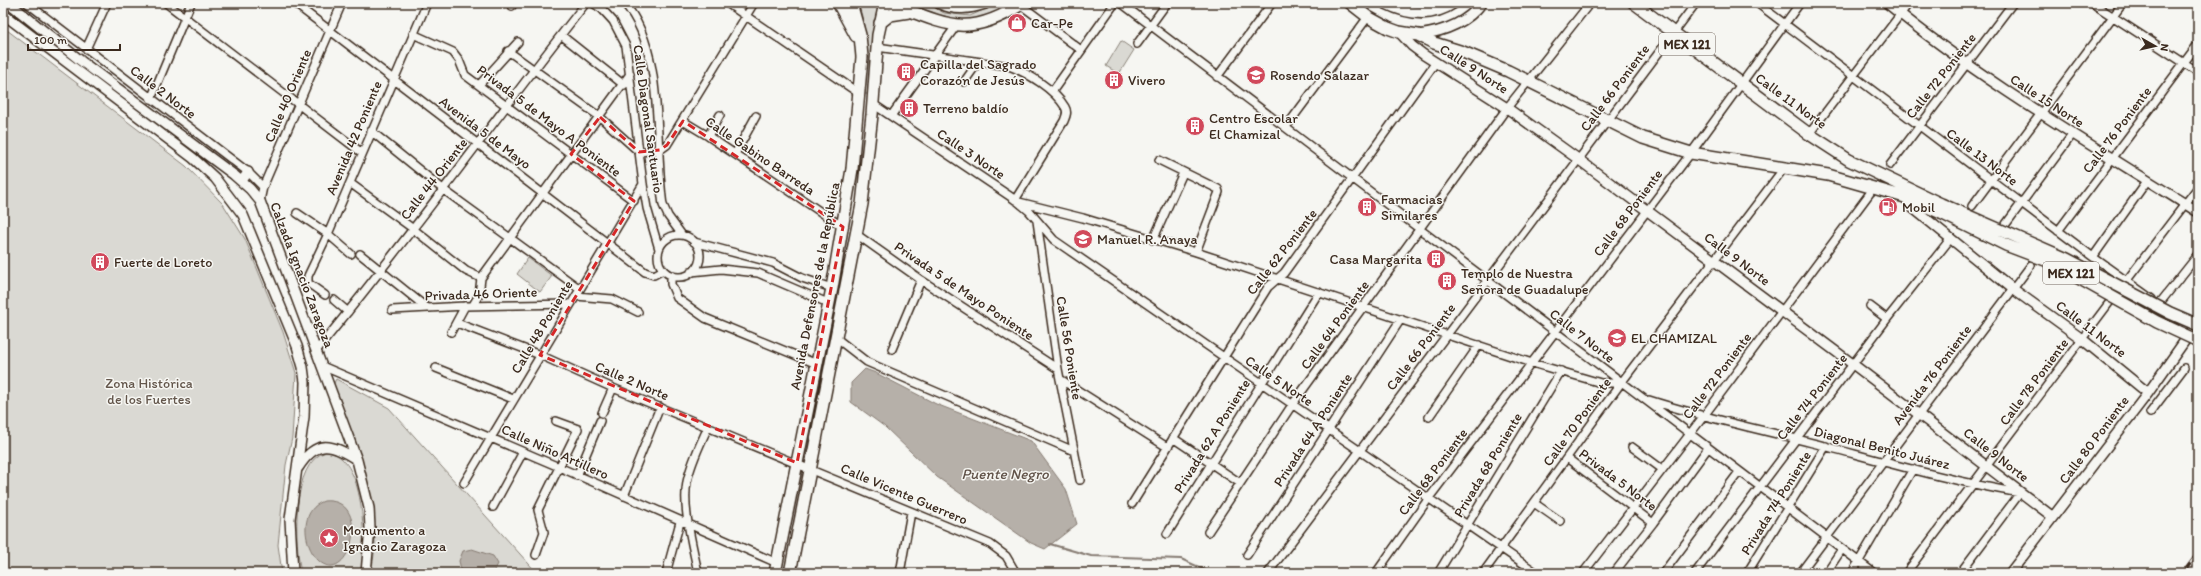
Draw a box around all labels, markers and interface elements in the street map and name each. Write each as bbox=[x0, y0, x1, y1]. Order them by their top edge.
shop icon: Car-Pe bbox=[1006, 12, 1028, 34]
place label: Car-Pe bbox=[1031, 15, 1073, 32]
scale bar bbox=[28, 26, 120, 52]
north arrow bbox=[2135, 26, 2175, 66]
street label: Calle 72 Poniente bbox=[1902, 30, 1980, 122]
text: 100 m bbox=[34, 33, 67, 47]
road number: MEX 121 bbox=[1659, 33, 1715, 55]
street label: Calle 9 Norte bbox=[1436, 40, 1512, 98]
street label: Calle 66 Poniente bbox=[1577, 41, 1653, 135]
text: N bbox=[2157, 43, 2171, 52]
street label: Calle Diagonal Santuario bbox=[629, 44, 667, 194]
street label: Calle 40 Oriente bbox=[261, 47, 315, 145]
place label: Capilla del Sagrado Corazón de Jesús bbox=[920, 56, 1037, 89]
street label: Privada 5 de Mayo A Poniente bbox=[474, 61, 625, 181]
building icon: Capilla del Sagrado Corazón de Jesús bbox=[895, 61, 917, 83]
street label: Calle 2 Norte bbox=[127, 62, 200, 123]
school or university icon: Rosendo Salazar bbox=[1245, 64, 1267, 86]
place label: Rosendo Salazar bbox=[1270, 67, 1369, 84]
building icon: Vivero bbox=[1103, 69, 1125, 91]
street label: Calle 11 Norte bbox=[1752, 69, 1830, 133]
street label: Calle 15 Norte bbox=[2007, 71, 2088, 131]
place label: Vivero bbox=[1128, 72, 1165, 89]
street label: Avenida 42 Poniente bbox=[322, 78, 386, 198]
street label: Calle 76 Poniente bbox=[2079, 83, 2155, 177]
street label: Avenida 5 de Mayo bbox=[436, 93, 534, 173]
building icon: Terreno baldío bbox=[898, 97, 920, 119]
place label: Terreno baldío bbox=[923, 100, 1009, 117]
place label: Centro Escolar El Chamizal bbox=[1209, 110, 1298, 143]
street label: Calle Gabino Barreda bbox=[702, 113, 818, 199]
building icon: Centro Escolar El Chamizal bbox=[1184, 115, 1206, 137]
street label: Calle 3 Norte bbox=[934, 125, 1009, 183]
street label: Calle 13 Norte bbox=[1943, 125, 2021, 190]
street label: Calle 44 Oriente bbox=[397, 134, 471, 223]
street label: Calle 68 Poniente bbox=[1590, 166, 1667, 260]
street label: Avenida Defensores de la República bbox=[786, 180, 844, 391]
place label: Farmacias Similares bbox=[1381, 191, 1442, 224]
building icon: Farmacias Similares bbox=[1356, 196, 1378, 218]
fuel station icon: Mobil bbox=[1877, 196, 1899, 218]
place label: Mobil bbox=[1902, 199, 1935, 216]
street label: Calzada Ignacio Zaragoza bbox=[266, 200, 338, 351]
street label: Calle 62 Poniente bbox=[1243, 205, 1321, 298]
school or university icon: Manuel R. Anaya bbox=[1072, 228, 1094, 250]
street label: Calle 9 Norte bbox=[1701, 229, 1774, 290]
place label: Manuel R. Anaya bbox=[1097, 231, 1197, 248]
street label: Privada 5 de Mayo Poniente bbox=[891, 238, 1037, 344]
building icon: Casa Margarita bbox=[1425, 248, 1447, 270]
building icon: Fuerte de Loreto bbox=[89, 251, 111, 273]
place label: Casa Margarita bbox=[1329, 251, 1423, 268]
place label: Fuerte de Loreto bbox=[114, 254, 212, 271]
road number: MEX 121 bbox=[2043, 262, 2099, 284]
place label: Templo de Nuestra Señora de Guadalupe bbox=[1461, 265, 1589, 298]
building icon: Templo de Nuestra Señora de Guadalupe bbox=[1436, 270, 1458, 292]
street label: Calle 48 Poniente bbox=[507, 277, 577, 377]
street label: Calle 64 Poniente bbox=[1297, 277, 1373, 373]
street label: Privada 46 Oriente bbox=[424, 284, 538, 304]
street label: Calle 56 Poniente bbox=[1052, 295, 1086, 401]
street label: Calle 11 Norte bbox=[2052, 297, 2130, 361]
street label: Calle 66 Poniente bbox=[1383, 300, 1459, 394]
street label: Calle 7 Norte bbox=[1546, 305, 1618, 367]
street label: Avenida 76 Poniente bbox=[1889, 321, 1975, 428]
school or university icon: EL CHAMIZAL bbox=[1606, 327, 1628, 349]
street label: Calle 72 Poniente bbox=[1679, 329, 1755, 423]
place label: EL CHAMIZAL bbox=[1631, 330, 1717, 347]
street label: Calle 78 Poniente bbox=[1996, 335, 2072, 429]
street label: Calle 74 Poniente bbox=[1773, 350, 1851, 444]
street label: Calle 5 Norte bbox=[1242, 352, 1317, 410]
street label: Calle 2 Norte bbox=[593, 358, 672, 404]
street label: Privada 64 A Poniente bbox=[1270, 370, 1356, 490]
street label: Calle 70 Poniente bbox=[1539, 374, 1615, 470]
park label: Zona Histórica de los Fuertes bbox=[105, 375, 193, 408]
street label: Privada 62 A Poniente bbox=[1170, 376, 1254, 496]
street label: Calle 80 Poniente bbox=[2055, 392, 2133, 488]
street label: Privada 68 Poniente bbox=[1450, 409, 1526, 520]
street label: Calle Niño Artillero bbox=[499, 421, 611, 483]
street label: Diagonal Benito Juárez bbox=[1812, 423, 1952, 473]
street label: Calle 9 Norte bbox=[1960, 424, 2032, 486]
street label: Calle 68 Poniente bbox=[1395, 425, 1472, 519]
street label: Privada 5 Norte bbox=[1576, 445, 1661, 515]
street label: Privada 74 Poniente bbox=[1737, 448, 1815, 558]
street label: Calle Vicente Guerrero bbox=[838, 460, 970, 528]
water label: Puente Negro bbox=[961, 465, 1049, 483]
place label: Monumento a Ignacio Zaragoza bbox=[343, 522, 447, 555]
place icon: Monumento a Ignacio Zaragoza bbox=[318, 527, 340, 549]

